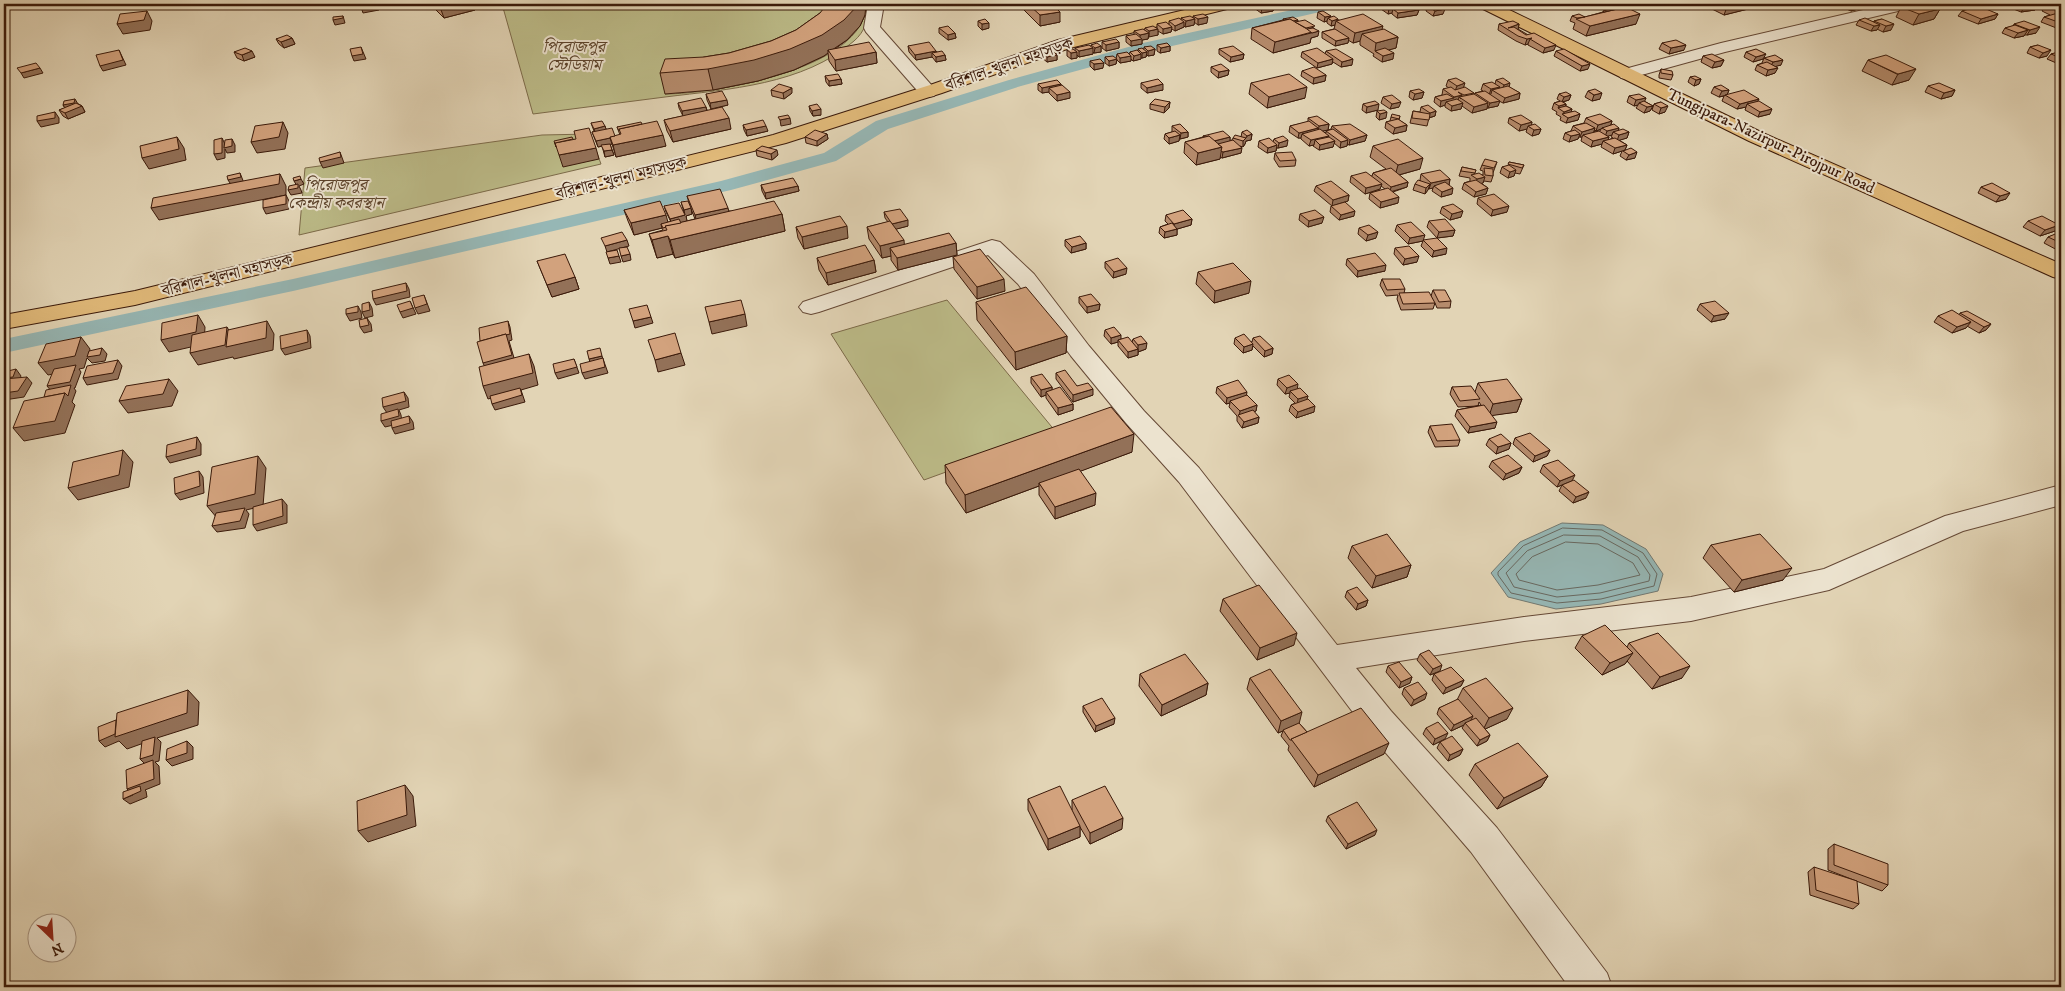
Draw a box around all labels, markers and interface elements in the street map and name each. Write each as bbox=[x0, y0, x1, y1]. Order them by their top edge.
street label: বরিশাল-খুলনা মহাসড়ক bbox=[941, 32, 1076, 96]
park label: পিরোজপুর স্টেডিয়াম bbox=[543, 37, 608, 75]
street label: Tungipara-Nazirpur-Pirojpur Road bbox=[1664, 84, 1878, 198]
street label: বরিশাল-খুলনা মহাসড়ক bbox=[552, 152, 689, 204]
park label: পিরোজপুর কেন্দ্রীয় কবরস্থান bbox=[288, 175, 388, 213]
street label: বরিশাল-খুলনা মহাসড়ক bbox=[158, 249, 295, 301]
north arrow bbox=[28, 914, 78, 964]
text: N bbox=[48, 938, 66, 960]

